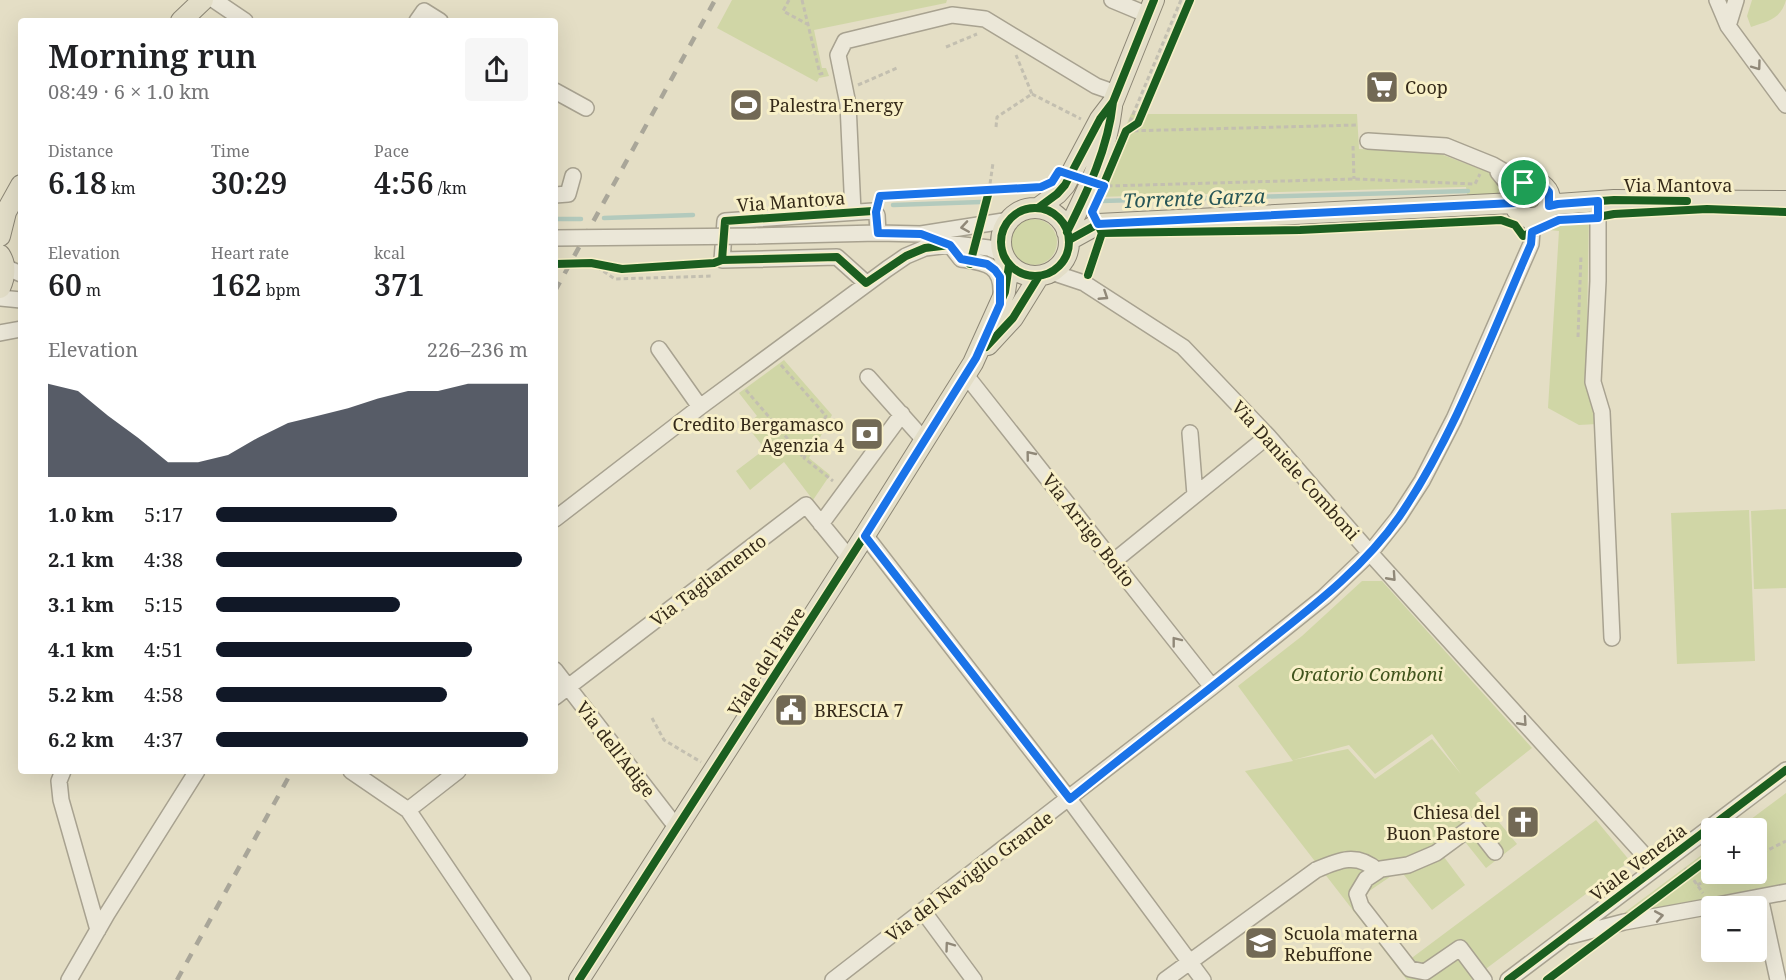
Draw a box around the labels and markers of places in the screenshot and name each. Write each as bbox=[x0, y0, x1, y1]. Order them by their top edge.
supermarket icon: Coop bbox=[1364, 69, 1400, 105]
place label: Coop bbox=[1405, 75, 1448, 99]
sports icon: Palestra Energy bbox=[728, 87, 764, 123]
place label: Palestra Energy bbox=[769, 93, 904, 117]
pin bbox=[1498, 157, 1549, 208]
place label: Credito Bergamasco Agenzia 4 bbox=[672, 412, 844, 457]
bank icon: Credito Bergamasco Agenzia 4 bbox=[849, 416, 885, 452]
public building icon: BRESCIA 7 bbox=[773, 692, 809, 728]
place label: BRESCIA 7 bbox=[814, 698, 904, 722]
place label: Chiesa del Buon Pastore bbox=[1386, 800, 1500, 845]
church icon: Chiesa del Buon Pastore bbox=[1505, 804, 1541, 840]
place label: Scuola materna Rebuffone bbox=[1284, 921, 1418, 966]
school or university icon: Scuola materna Rebuffone bbox=[1243, 925, 1279, 961]

